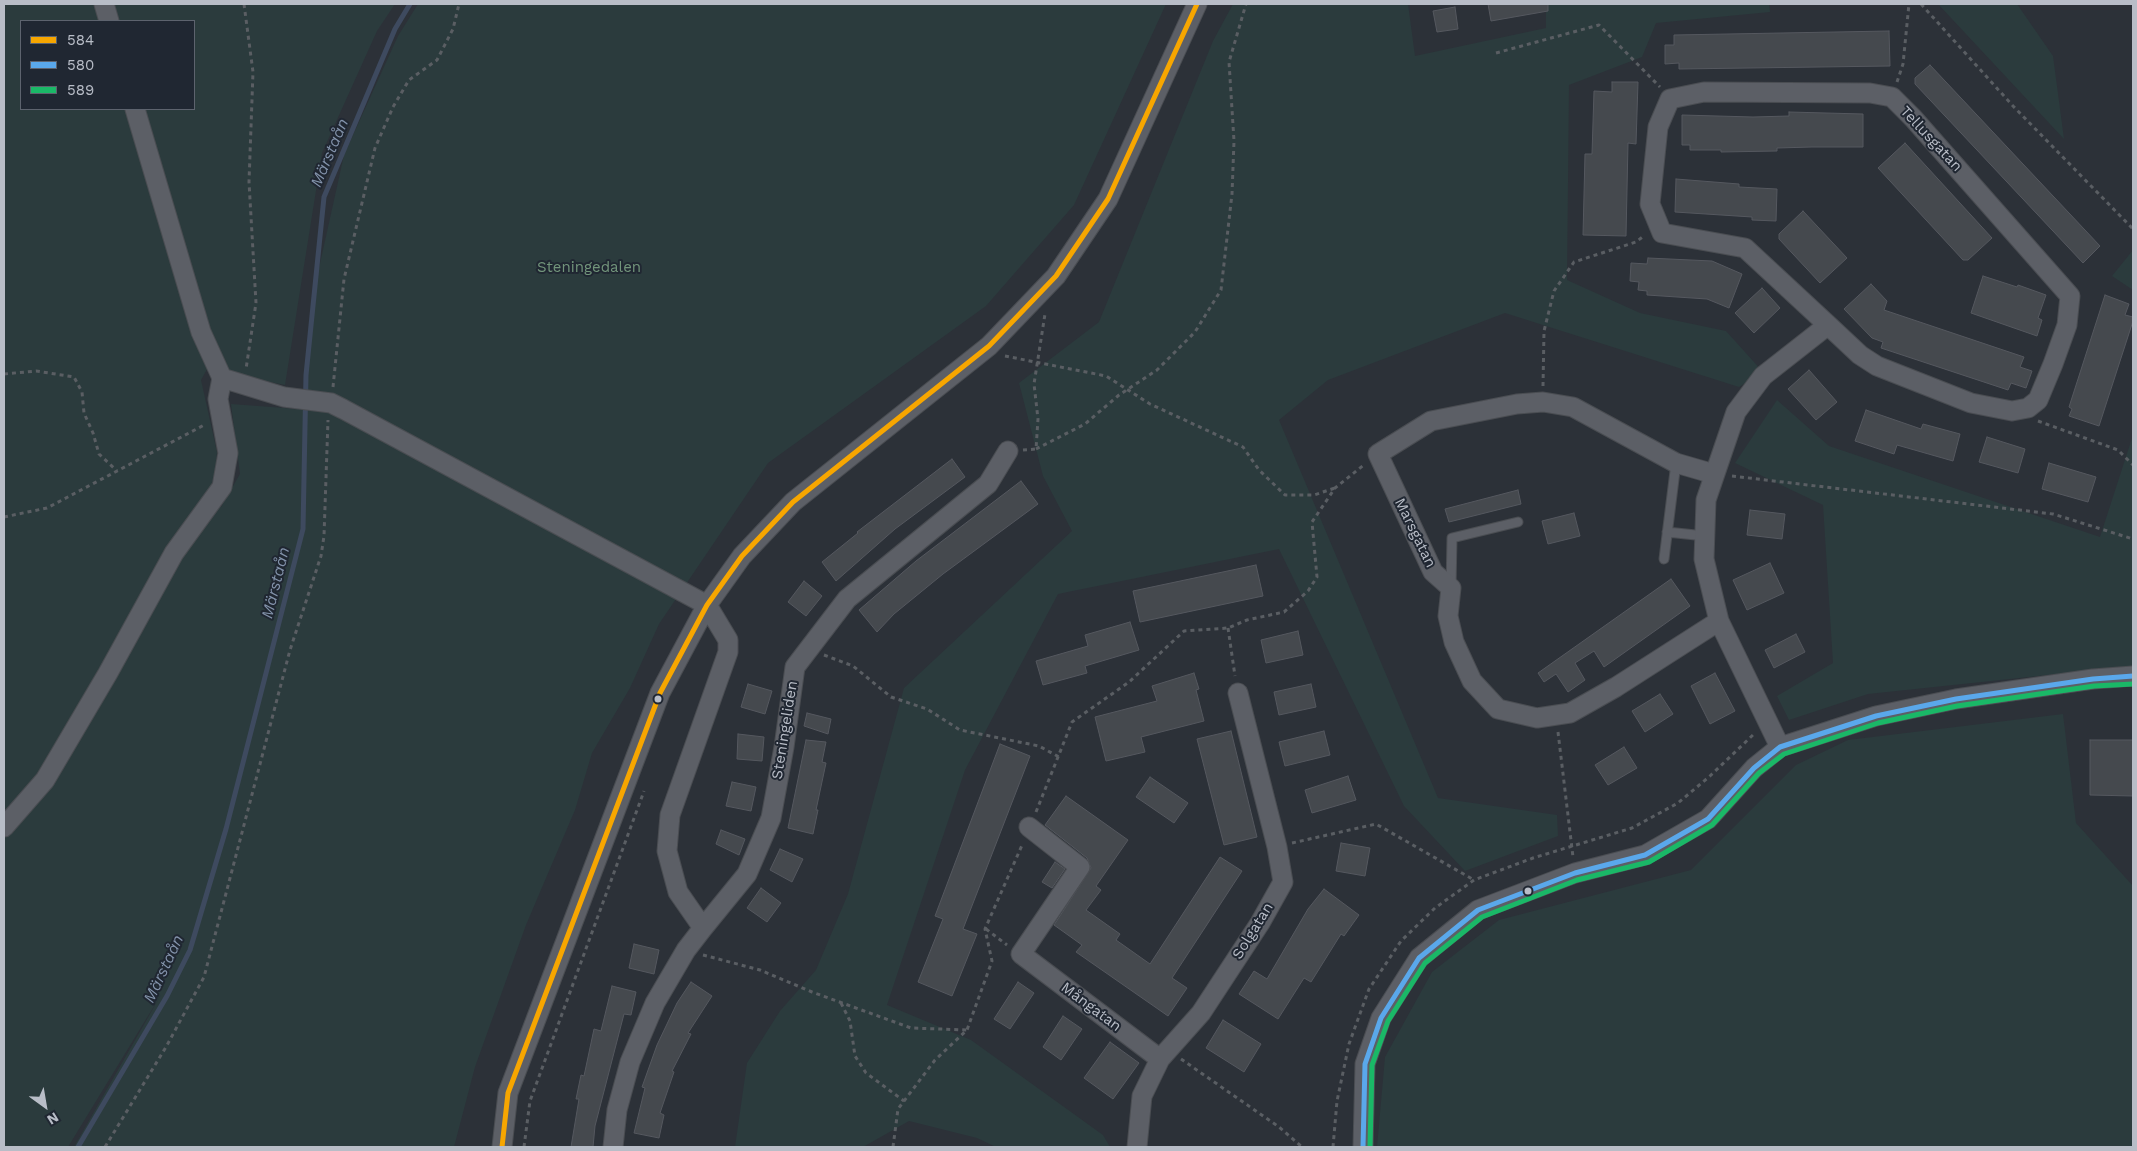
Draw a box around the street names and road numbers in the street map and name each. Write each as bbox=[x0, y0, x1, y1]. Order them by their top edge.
street label: Tellusgatan bbox=[1896, 103, 1966, 175]
street label: Marsgatan bbox=[1390, 495, 1440, 571]
street label: Steningeliden bbox=[768, 679, 802, 781]
street label: Solgatan bbox=[1229, 899, 1277, 963]
street label: Mångatan bbox=[1057, 979, 1125, 1035]

